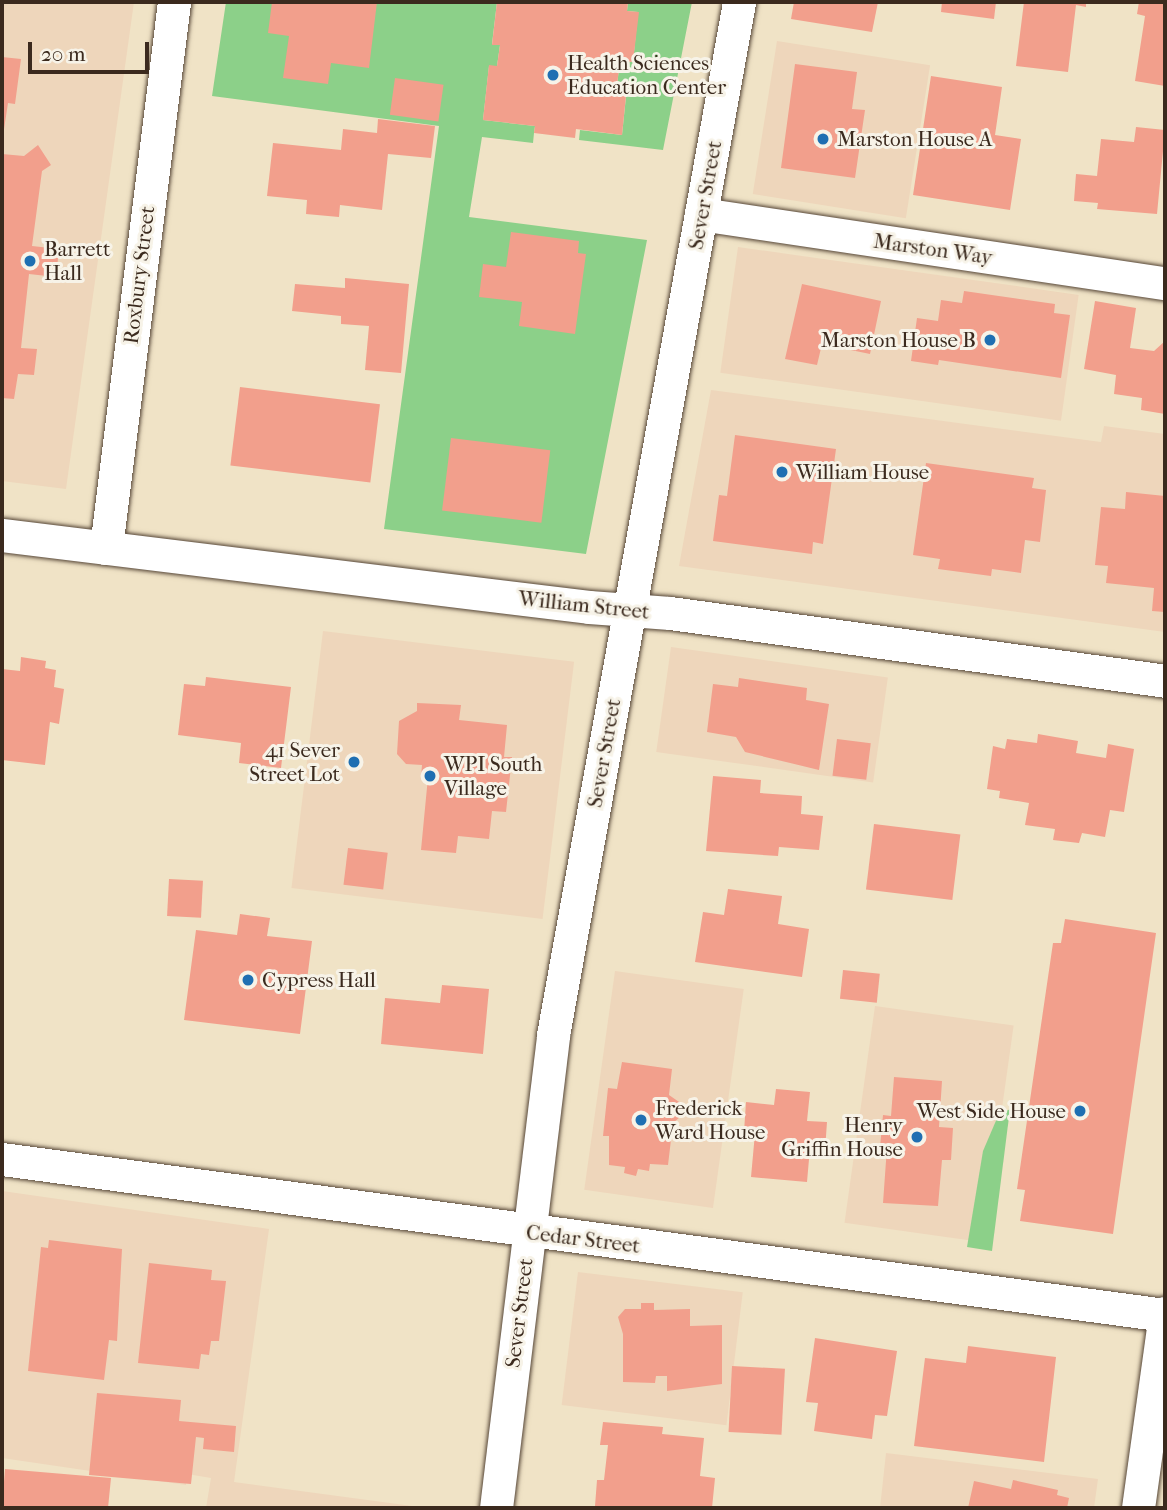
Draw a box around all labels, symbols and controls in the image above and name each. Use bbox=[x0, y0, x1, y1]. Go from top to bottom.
scale bar bbox=[32, 28, 152, 72]
text: 20 m bbox=[41, 42, 85, 66]
place label: Health Sciences Education Center bbox=[567, 50, 726, 100]
marker: Health Sciences Education Center bbox=[545, 67, 561, 83]
place label: Marston House A bbox=[837, 126, 992, 152]
marker: Marston House A bbox=[815, 131, 831, 147]
street label: Sever Street bbox=[683, 138, 727, 252]
street label: Roxbury Street bbox=[118, 205, 160, 345]
street label: Marston Way bbox=[872, 228, 994, 270]
place label: Barrett Hall bbox=[44, 236, 110, 286]
marker: Barrett Hall bbox=[22, 253, 38, 269]
place label: Marston House B bbox=[821, 327, 976, 353]
marker: Marston House B bbox=[982, 332, 998, 348]
place label: William House bbox=[796, 459, 929, 485]
marker: William House bbox=[774, 464, 790, 480]
street label: William Street bbox=[517, 586, 651, 624]
street label: Sever Street bbox=[582, 696, 626, 810]
place label: 41 Sever Street Lot bbox=[249, 737, 340, 787]
place label: WPI South Village bbox=[444, 751, 542, 801]
marker: 41 Sever Street Lot bbox=[346, 754, 362, 770]
marker: WPI South Village bbox=[422, 768, 438, 784]
place label: Cypress Hall bbox=[262, 967, 376, 993]
marker: Cypress Hall bbox=[240, 972, 256, 988]
place label: Frederick Ward House bbox=[655, 1095, 765, 1145]
place label: West Side House bbox=[917, 1098, 1066, 1124]
marker: West Side House bbox=[1072, 1103, 1088, 1119]
marker: Frederick Ward House bbox=[633, 1112, 649, 1128]
place label: Henry Griffin House bbox=[781, 1112, 903, 1162]
marker: Henry Griffin House bbox=[909, 1129, 925, 1145]
street label: Cedar Street bbox=[525, 1220, 641, 1258]
street label: Sever Street bbox=[500, 1257, 538, 1369]

